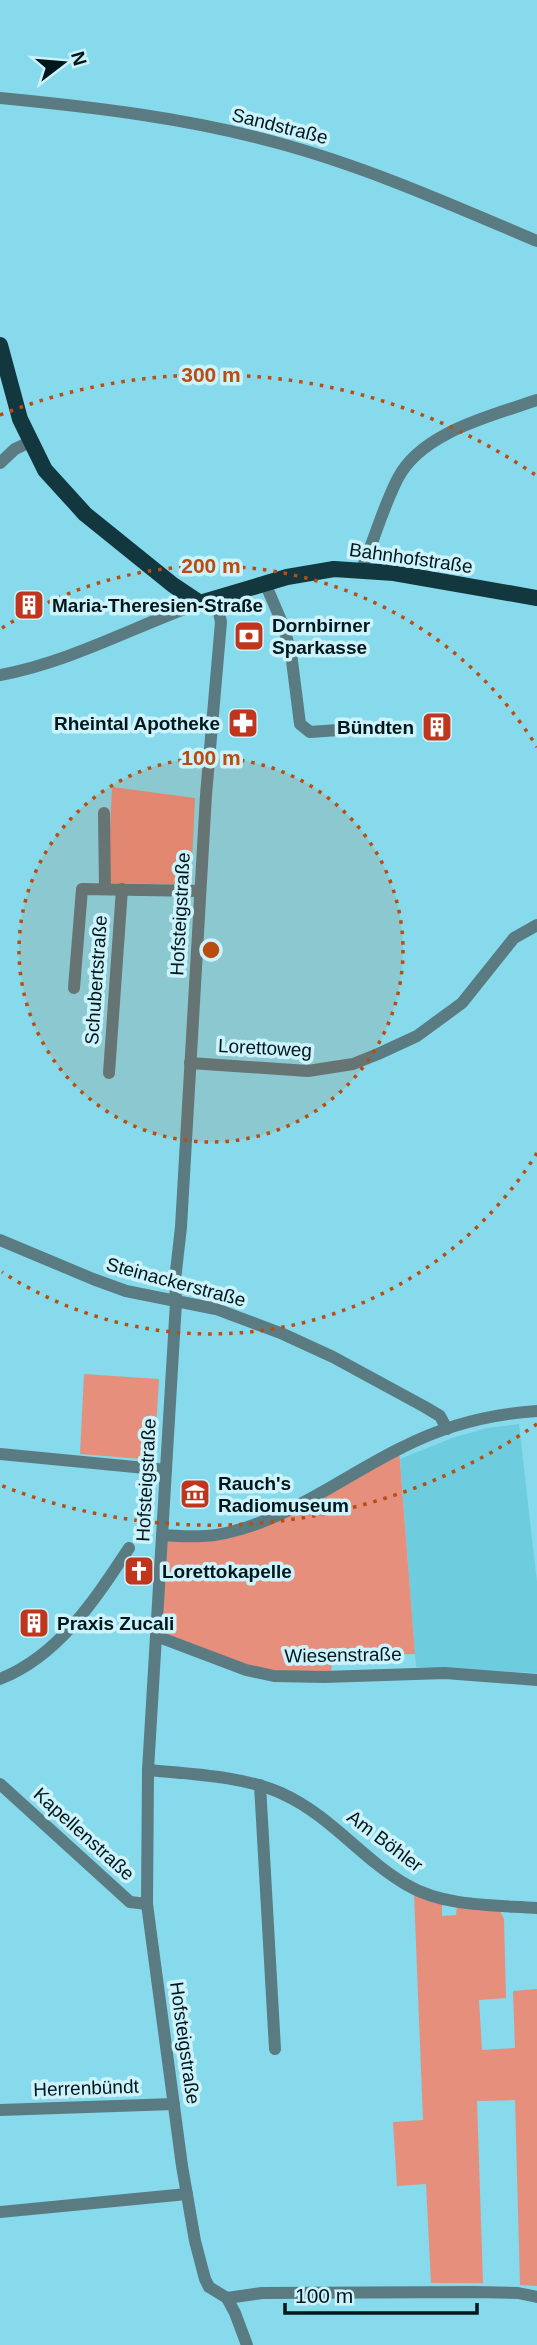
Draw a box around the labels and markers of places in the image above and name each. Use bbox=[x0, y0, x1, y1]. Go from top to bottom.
building icon: Maria-Theresien-Straße bbox=[12, 588, 46, 622]
place label: Maria-Theresien-Straße bbox=[52, 595, 263, 616]
place label: Dornbirner Sparkasse bbox=[272, 615, 371, 658]
bank icon: Dornbirner Sparkasse bbox=[232, 619, 266, 653]
pharmacy icon: Rheintal Apotheke bbox=[226, 706, 260, 740]
building icon: Bündten bbox=[420, 710, 454, 744]
place label: Rheintal Apotheke bbox=[54, 713, 220, 734]
place label: Bündten bbox=[337, 717, 414, 738]
centre of rings bbox=[199, 938, 223, 962]
place label: Rauch's Radiomuseum bbox=[218, 1473, 349, 1516]
museum icon: Rauch's Radiomuseum bbox=[178, 1477, 212, 1511]
church icon: Lorettokapelle bbox=[122, 1554, 156, 1588]
place label: Lorettokapelle bbox=[162, 1561, 292, 1582]
building icon: Praxis Zucali bbox=[17, 1606, 51, 1640]
place label: Praxis Zucali bbox=[57, 1613, 174, 1634]

